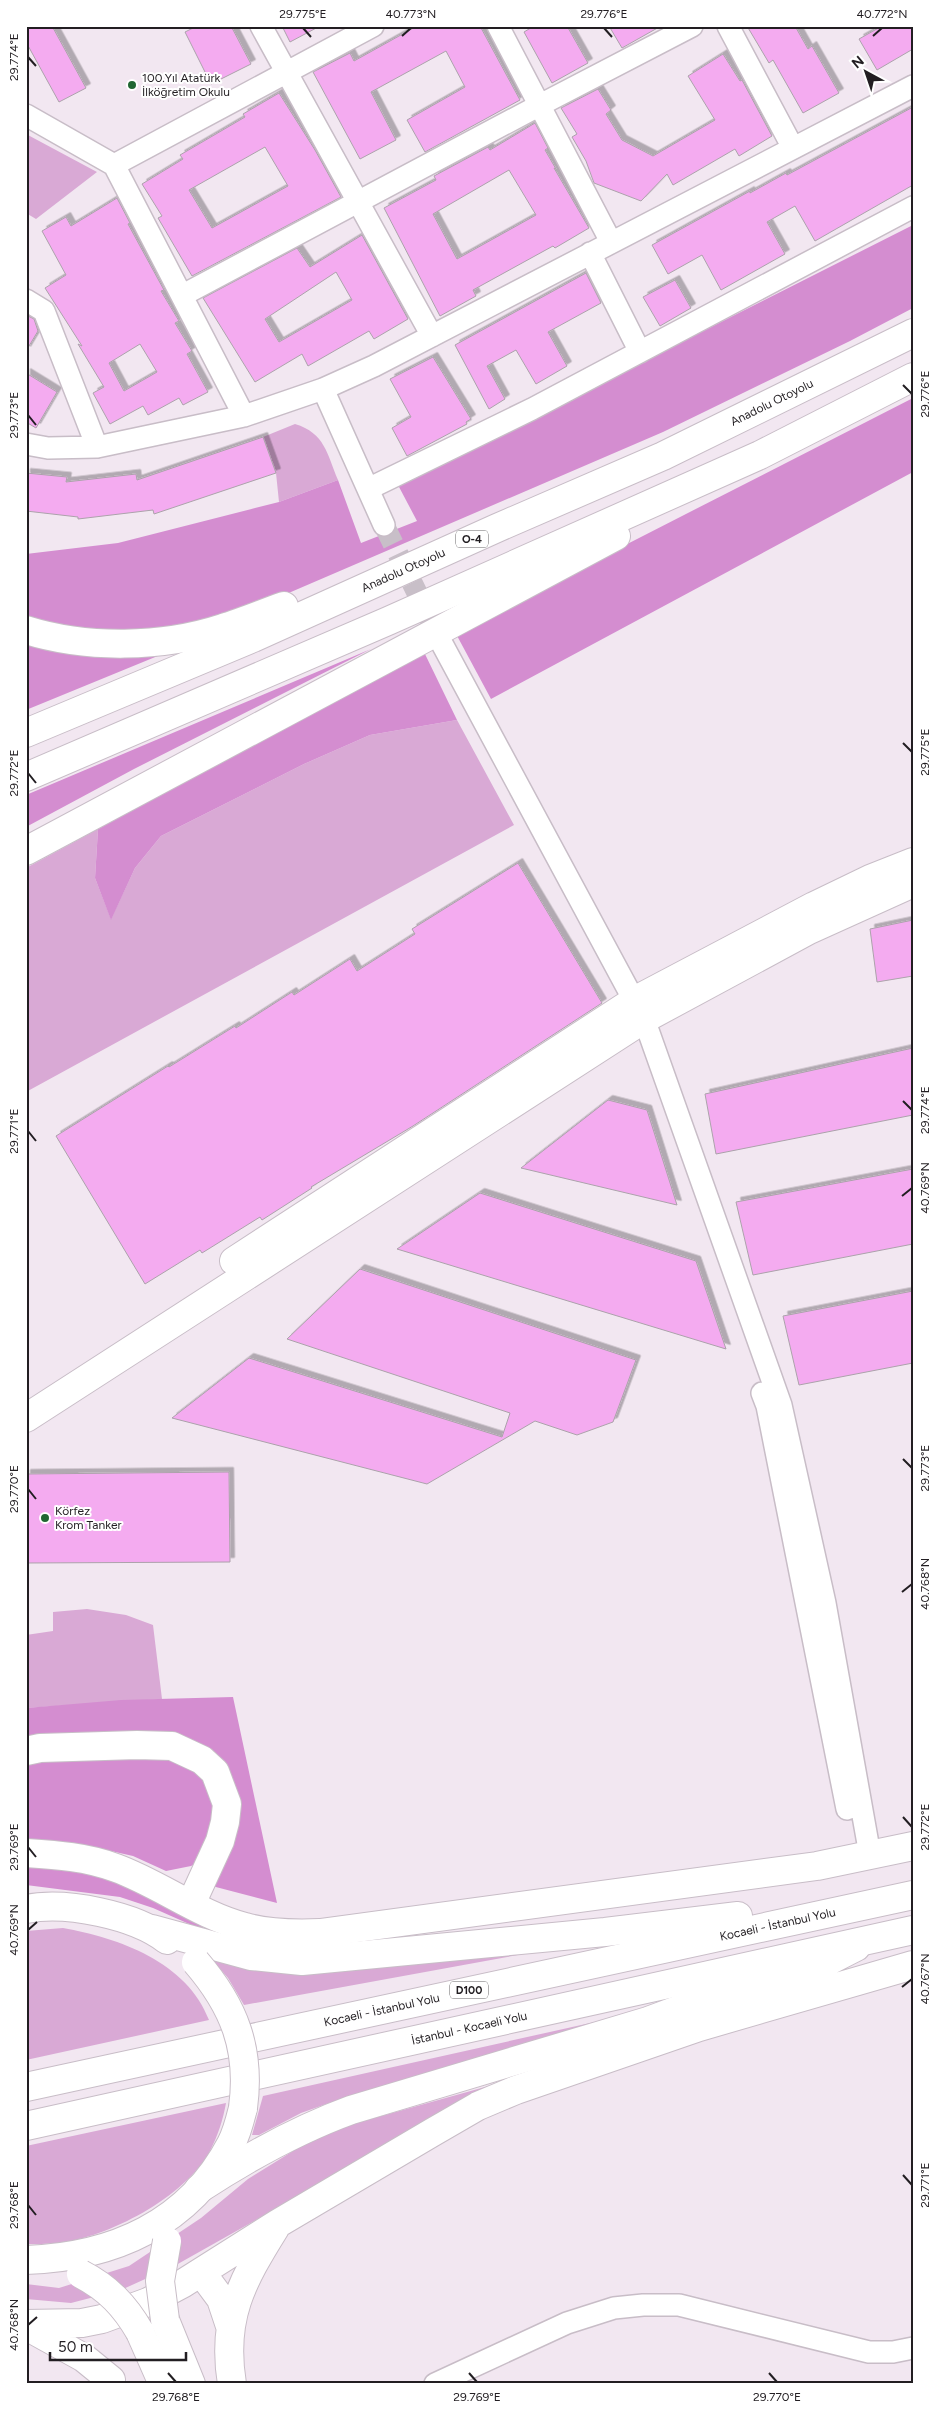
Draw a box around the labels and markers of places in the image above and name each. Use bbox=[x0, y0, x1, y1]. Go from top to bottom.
place label: 100.Yıl Atatürk İlköğretim Okulu bbox=[142, 71, 230, 99]
marker: 100.Yıl Atatürk İlköğretim Okulu bbox=[126, 79, 138, 91]
place label: Körfez Krom Tanker bbox=[55, 1504, 122, 1532]
marker: Körfez Krom Tanker bbox=[39, 1512, 51, 1524]

